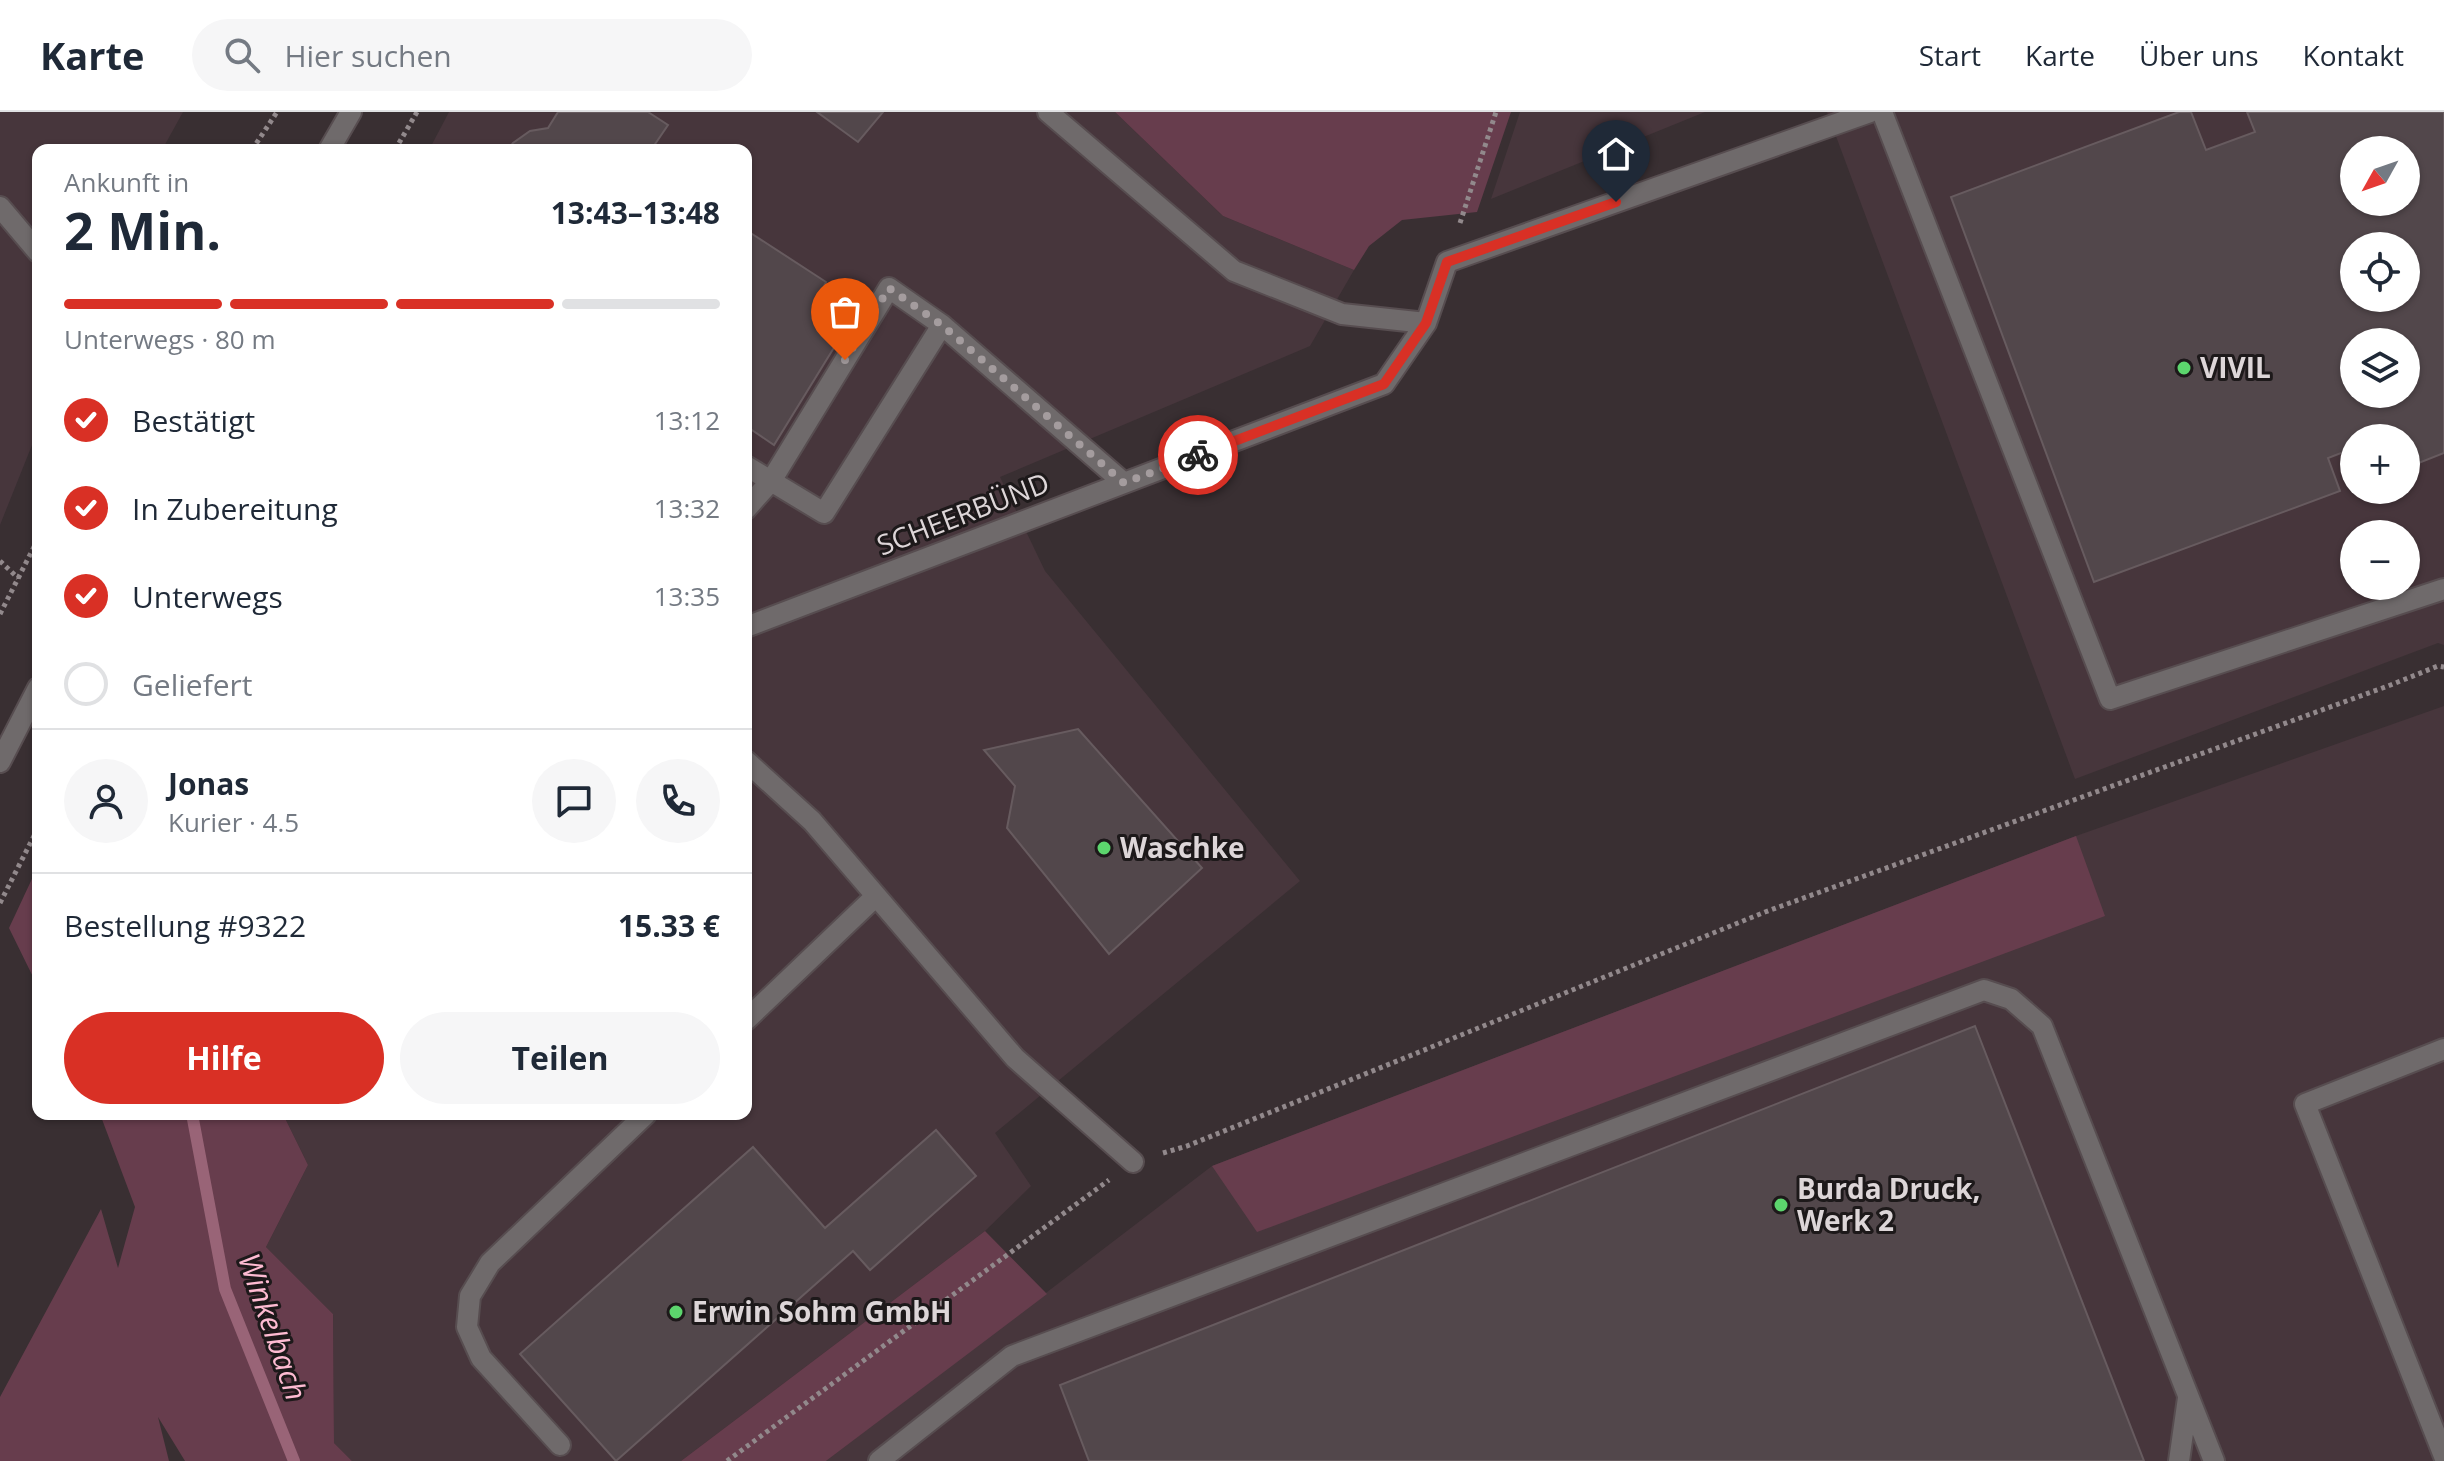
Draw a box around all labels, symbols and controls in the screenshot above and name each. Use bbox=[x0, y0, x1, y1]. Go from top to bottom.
search box bbox=[192, 19, 752, 91]
text: Karte bbox=[40, 29, 144, 81]
icon: search bbox=[220, 33, 264, 77]
text: Hier suchen bbox=[284, 35, 452, 76]
text: Start bbox=[1919, 36, 1981, 74]
text: Karte bbox=[2025, 36, 2095, 74]
text: Über uns bbox=[2139, 36, 2259, 74]
text: Kontakt bbox=[2303, 36, 2404, 74]
pin bbox=[1582, 120, 1650, 202]
icon: home bbox=[1594, 132, 1638, 176]
north arrow bbox=[2340, 136, 2420, 216]
map controls bbox=[2340, 136, 2420, 600]
text: Ankunft in bbox=[64, 164, 189, 200]
text: 13:43–13:48 bbox=[551, 192, 720, 233]
text: 2 Min. bbox=[64, 194, 221, 265]
button: locate bbox=[2340, 232, 2420, 312]
pin bbox=[811, 278, 879, 360]
icon: bag bbox=[823, 290, 867, 334]
text: Unterwegs · 80 m bbox=[64, 321, 276, 357]
button: layers bbox=[2340, 328, 2420, 408]
place label: VIVIL bbox=[2200, 348, 2271, 386]
marker: VIVIL bbox=[2175, 359, 2193, 377]
icon: check bbox=[64, 398, 108, 442]
text: Bestätigt bbox=[132, 400, 255, 441]
text: 13:12 bbox=[654, 402, 720, 438]
courier bbox=[1158, 415, 1238, 495]
button: + bbox=[2340, 424, 2420, 504]
icon: bike bbox=[1176, 433, 1220, 477]
street label: SCHEERBÜND bbox=[871, 463, 1054, 563]
icon: check bbox=[64, 486, 108, 530]
text: In Zubereitung bbox=[132, 488, 338, 529]
text: 13:32 bbox=[654, 490, 720, 526]
button: − bbox=[2340, 520, 2420, 600]
icon: check bbox=[64, 574, 108, 618]
text: Unterwegs bbox=[132, 576, 283, 617]
text: 13:35 bbox=[654, 578, 720, 614]
text: Geliefert bbox=[132, 664, 253, 705]
button: person bbox=[64, 759, 148, 843]
button: chat bbox=[532, 759, 616, 843]
button: phone bbox=[636, 759, 720, 843]
text: Jonas bbox=[168, 763, 249, 804]
text: Kurier · 4.5 bbox=[168, 804, 299, 840]
place label: Waschke bbox=[1120, 828, 1245, 866]
marker: Waschke bbox=[1095, 839, 1113, 857]
text: Bestellung #9322 bbox=[64, 905, 306, 946]
text: 15.33 € bbox=[618, 905, 720, 946]
button: Hilfe bbox=[64, 1012, 384, 1104]
button: Teilen bbox=[400, 1012, 720, 1104]
place label: Burda Druck, Werk 2 bbox=[1797, 1169, 1980, 1239]
marker: Burda Druck, Werk 2 bbox=[1772, 1196, 1790, 1214]
water label: Winkelbach bbox=[229, 1248, 318, 1405]
place label: Erwin Sohm GmbH bbox=[692, 1292, 951, 1330]
marker: Erwin Sohm GmbH bbox=[667, 1303, 685, 1321]

